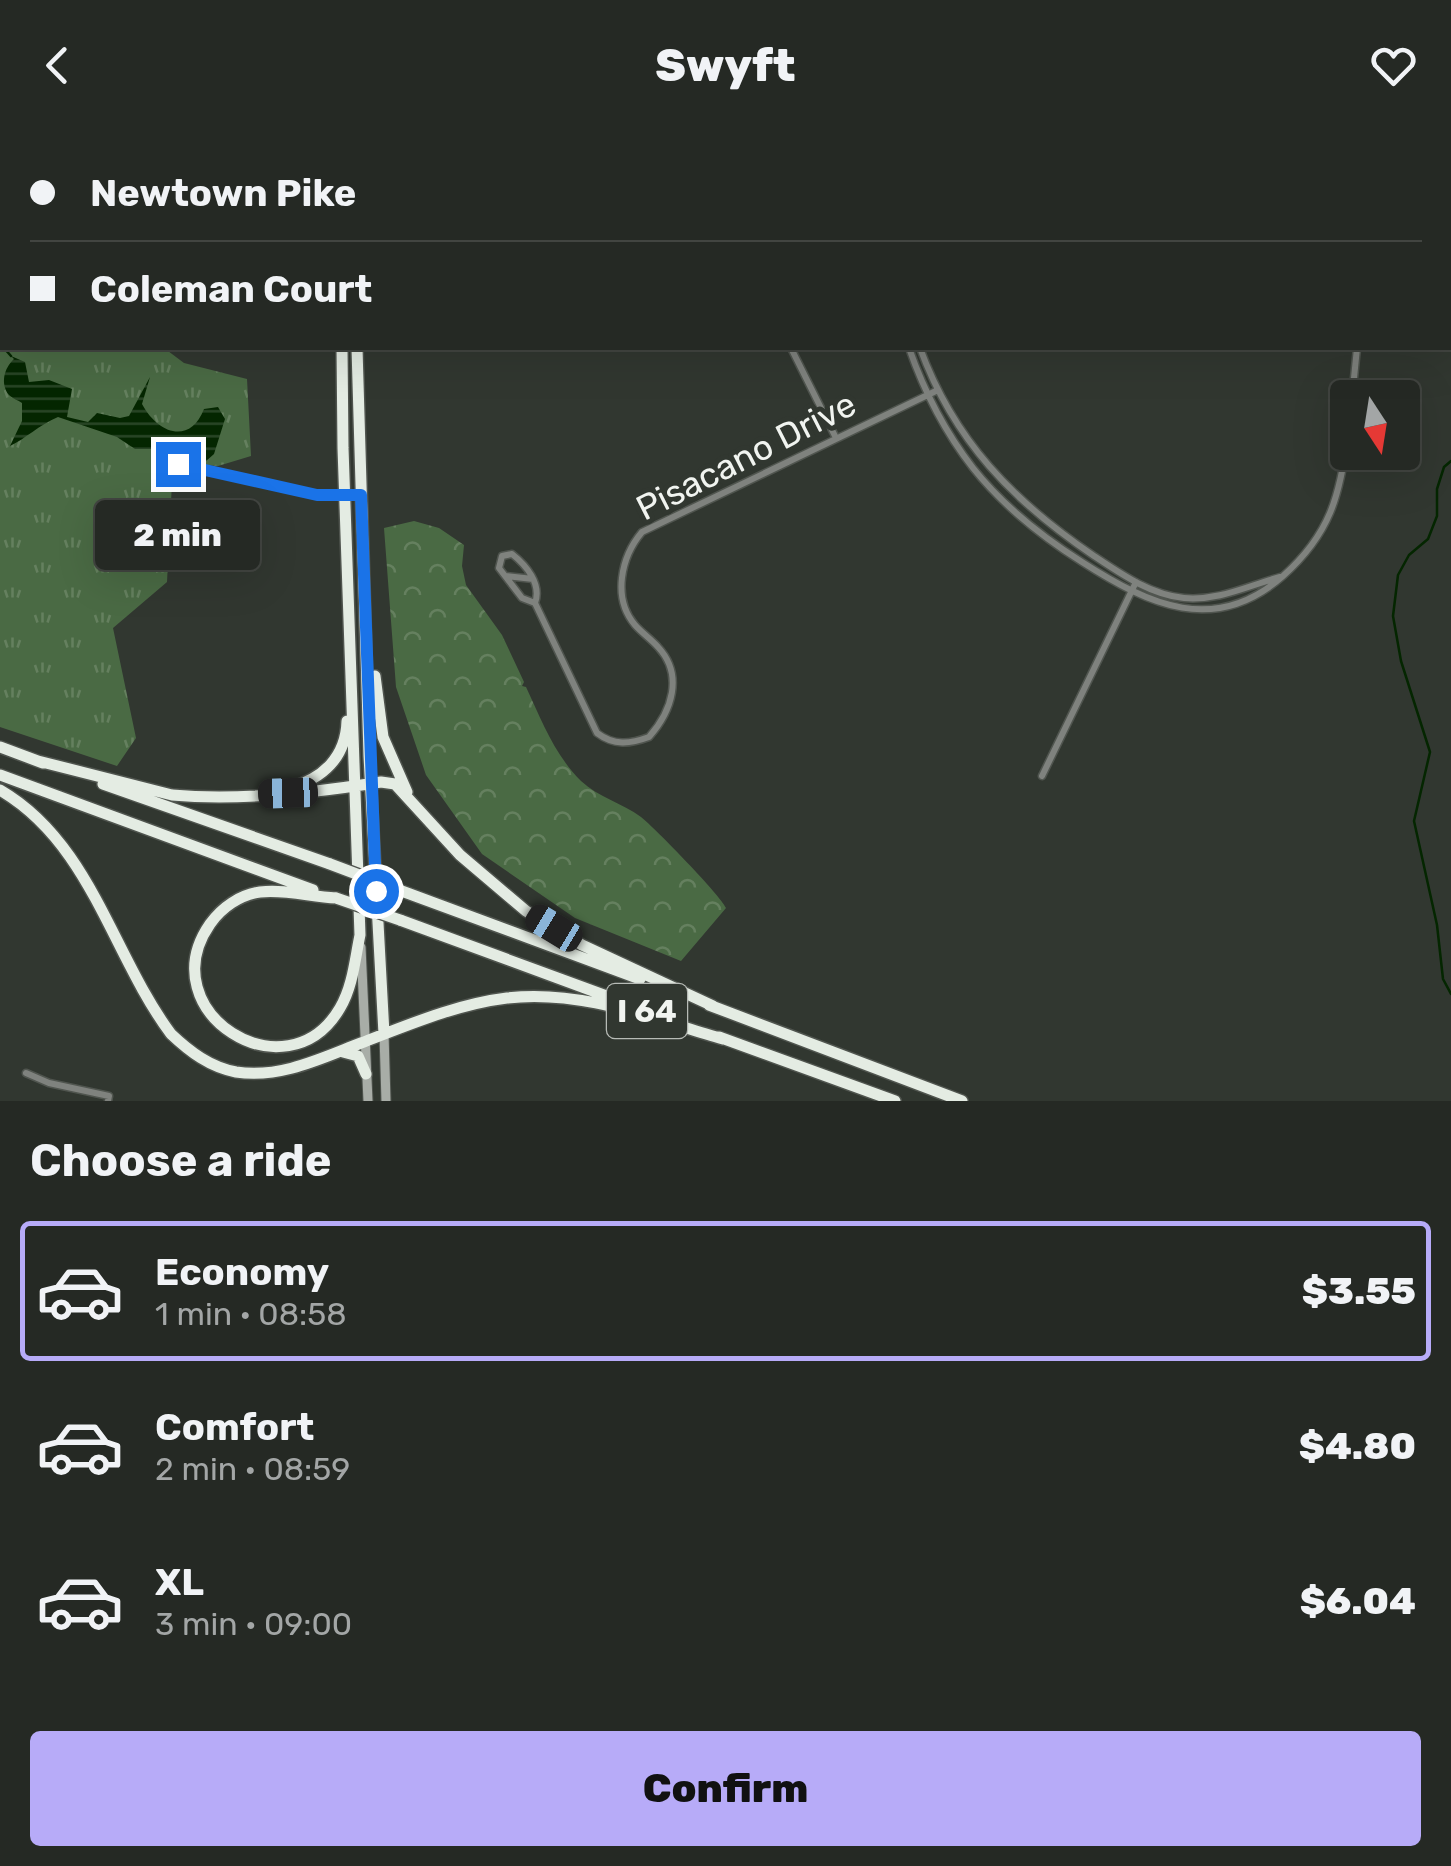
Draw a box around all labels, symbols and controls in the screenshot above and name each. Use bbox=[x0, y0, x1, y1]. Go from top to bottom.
icon: back bbox=[30, 38, 85, 93]
icon: heart bbox=[1366, 38, 1421, 93]
text: Swyft bbox=[655, 39, 796, 92]
text: Newtown Pike bbox=[90, 170, 356, 216]
text: Coleman Court bbox=[90, 266, 372, 312]
north arrow bbox=[1330, 380, 1420, 470]
map controls bbox=[1330, 380, 1420, 470]
street label: Pisacano Drive bbox=[629, 383, 863, 529]
route end bbox=[156, 442, 201, 487]
callout: 2 min bbox=[96, 499, 260, 569]
text: 2 min bbox=[133, 516, 222, 554]
car bbox=[257, 777, 319, 809]
route start bbox=[354, 869, 399, 914]
car bbox=[521, 900, 587, 956]
road number: I 64 bbox=[607, 984, 687, 1038]
text: Choose a ride bbox=[30, 1134, 332, 1187]
icon: car bbox=[35, 1246, 125, 1336]
text: Economy bbox=[155, 1249, 329, 1295]
text: $3.55 bbox=[1302, 1268, 1416, 1314]
text: 1 min · 08:58 bbox=[155, 1295, 347, 1333]
icon: car bbox=[35, 1401, 125, 1491]
text: Comfort bbox=[155, 1404, 314, 1450]
text: $4.80 bbox=[1299, 1423, 1416, 1469]
text: 2 min · 08:59 bbox=[155, 1450, 350, 1488]
icon: car bbox=[35, 1556, 125, 1646]
text: XL bbox=[155, 1559, 204, 1605]
text: $6.04 bbox=[1300, 1578, 1416, 1624]
text: 3 min · 09:00 bbox=[155, 1605, 352, 1643]
button: Confirm bbox=[30, 1731, 1421, 1846]

